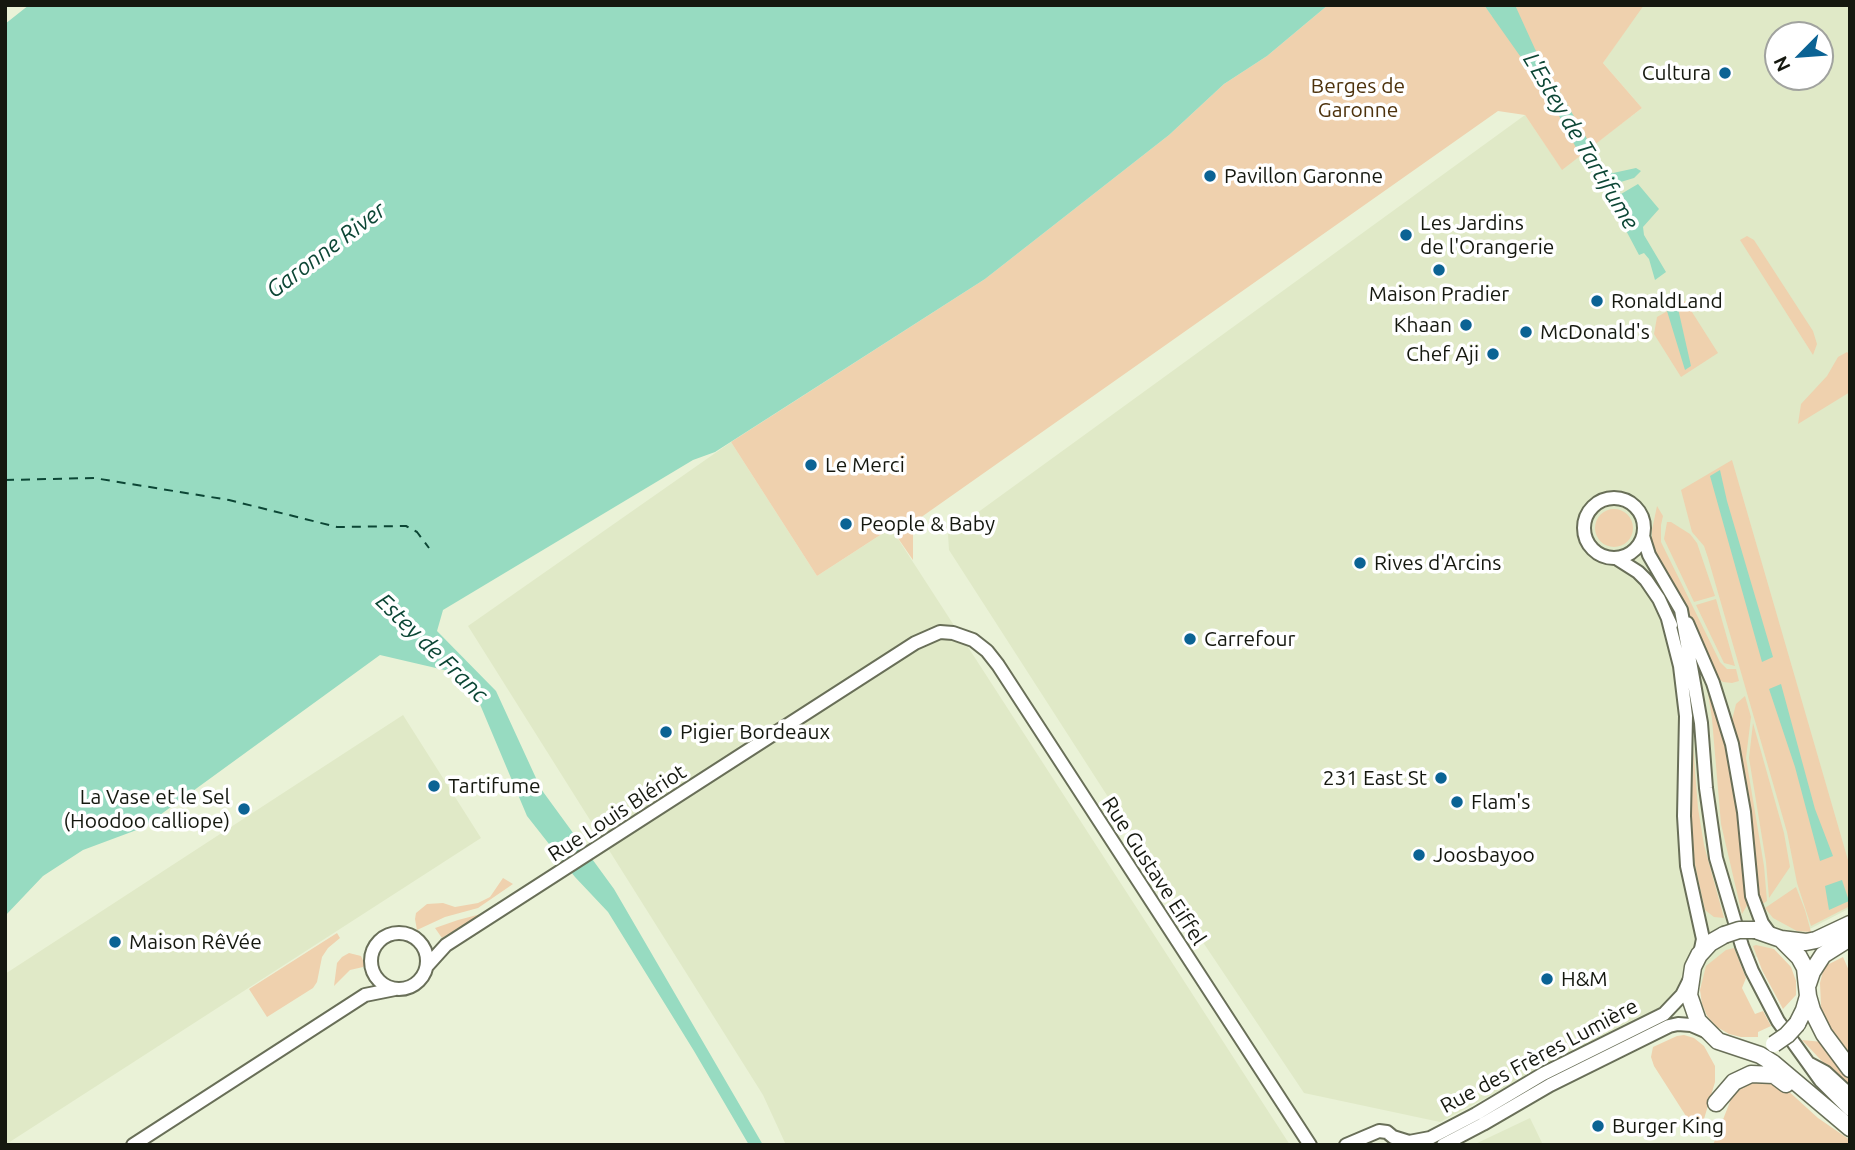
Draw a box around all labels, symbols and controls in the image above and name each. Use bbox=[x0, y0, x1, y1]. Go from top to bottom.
north arrow bbox=[1764, 21, 1834, 91]
water label: L'Estey de Tartifume bbox=[1517, 48, 1645, 234]
text: N bbox=[1769, 53, 1795, 75]
place label: Cultura bbox=[1642, 60, 1711, 86]
marker: Cultura bbox=[1717, 65, 1733, 81]
park label: Berges de Garonne bbox=[1311, 73, 1405, 123]
place label: Pavillon Garonne bbox=[1224, 163, 1383, 189]
marker: Pavillon Garonne bbox=[1202, 168, 1218, 184]
water label: Garonne River bbox=[261, 196, 391, 304]
place label: Les Jardins de l'Orangerie bbox=[1420, 210, 1554, 260]
marker: Les Jardins de l'Orangerie bbox=[1398, 227, 1414, 243]
marker: Maison Pradier bbox=[1431, 262, 1447, 278]
place label: Maison Pradier bbox=[1369, 281, 1509, 307]
place label: RonaldLand bbox=[1611, 288, 1723, 314]
marker: RonaldLand bbox=[1589, 293, 1605, 309]
place label: Khaan bbox=[1394, 312, 1452, 338]
marker: Khaan bbox=[1458, 317, 1474, 333]
place label: McDonald's bbox=[1540, 319, 1650, 345]
marker: McDonald's bbox=[1518, 324, 1534, 340]
place label: Chef Aji bbox=[1406, 341, 1479, 367]
marker: Chef Aji bbox=[1485, 346, 1501, 362]
place label: Le Merci bbox=[825, 452, 905, 478]
marker: Le Merci bbox=[803, 457, 819, 473]
place label: People & Baby bbox=[860, 511, 995, 537]
marker: People & Baby bbox=[838, 516, 854, 532]
place label: Rives d'Arcins bbox=[1374, 550, 1501, 576]
marker: Rives d'Arcins bbox=[1352, 555, 1368, 571]
water label: Estey de Franc bbox=[370, 588, 494, 708]
place label: Carrefour bbox=[1204, 626, 1295, 652]
marker: Carrefour bbox=[1182, 631, 1198, 647]
place label: Pigier Bordeaux bbox=[680, 719, 830, 745]
marker: Pigier Bordeaux bbox=[658, 724, 674, 740]
street label: Rue Louis Blériot bbox=[543, 759, 691, 867]
place label: 231 East St bbox=[1323, 765, 1427, 791]
marker: 231 East St bbox=[1433, 770, 1449, 786]
place label: Tartifume bbox=[448, 773, 541, 799]
marker: Tartifume bbox=[426, 778, 442, 794]
place label: La Vase et le Sel (Hoodoo calliope) bbox=[63, 784, 230, 834]
place label: Flam's bbox=[1471, 789, 1530, 815]
street label: Rue Gustave Eiffel bbox=[1097, 792, 1211, 950]
marker: Flam's bbox=[1449, 794, 1465, 810]
marker: La Vase et le Sel (Hoodoo calliope) bbox=[236, 801, 252, 817]
place label: Joosbayoo bbox=[1433, 842, 1535, 868]
marker: Joosbayoo bbox=[1411, 847, 1427, 863]
place label: Maison RêVée bbox=[129, 929, 262, 955]
marker: Maison RêVée bbox=[107, 934, 123, 950]
place label: H&M bbox=[1561, 966, 1608, 992]
marker: H&M bbox=[1539, 971, 1555, 987]
street label: Rue des Frères Lumière bbox=[1436, 993, 1642, 1119]
place label: Burger King bbox=[1612, 1113, 1724, 1139]
marker: Burger King bbox=[1590, 1118, 1606, 1134]

